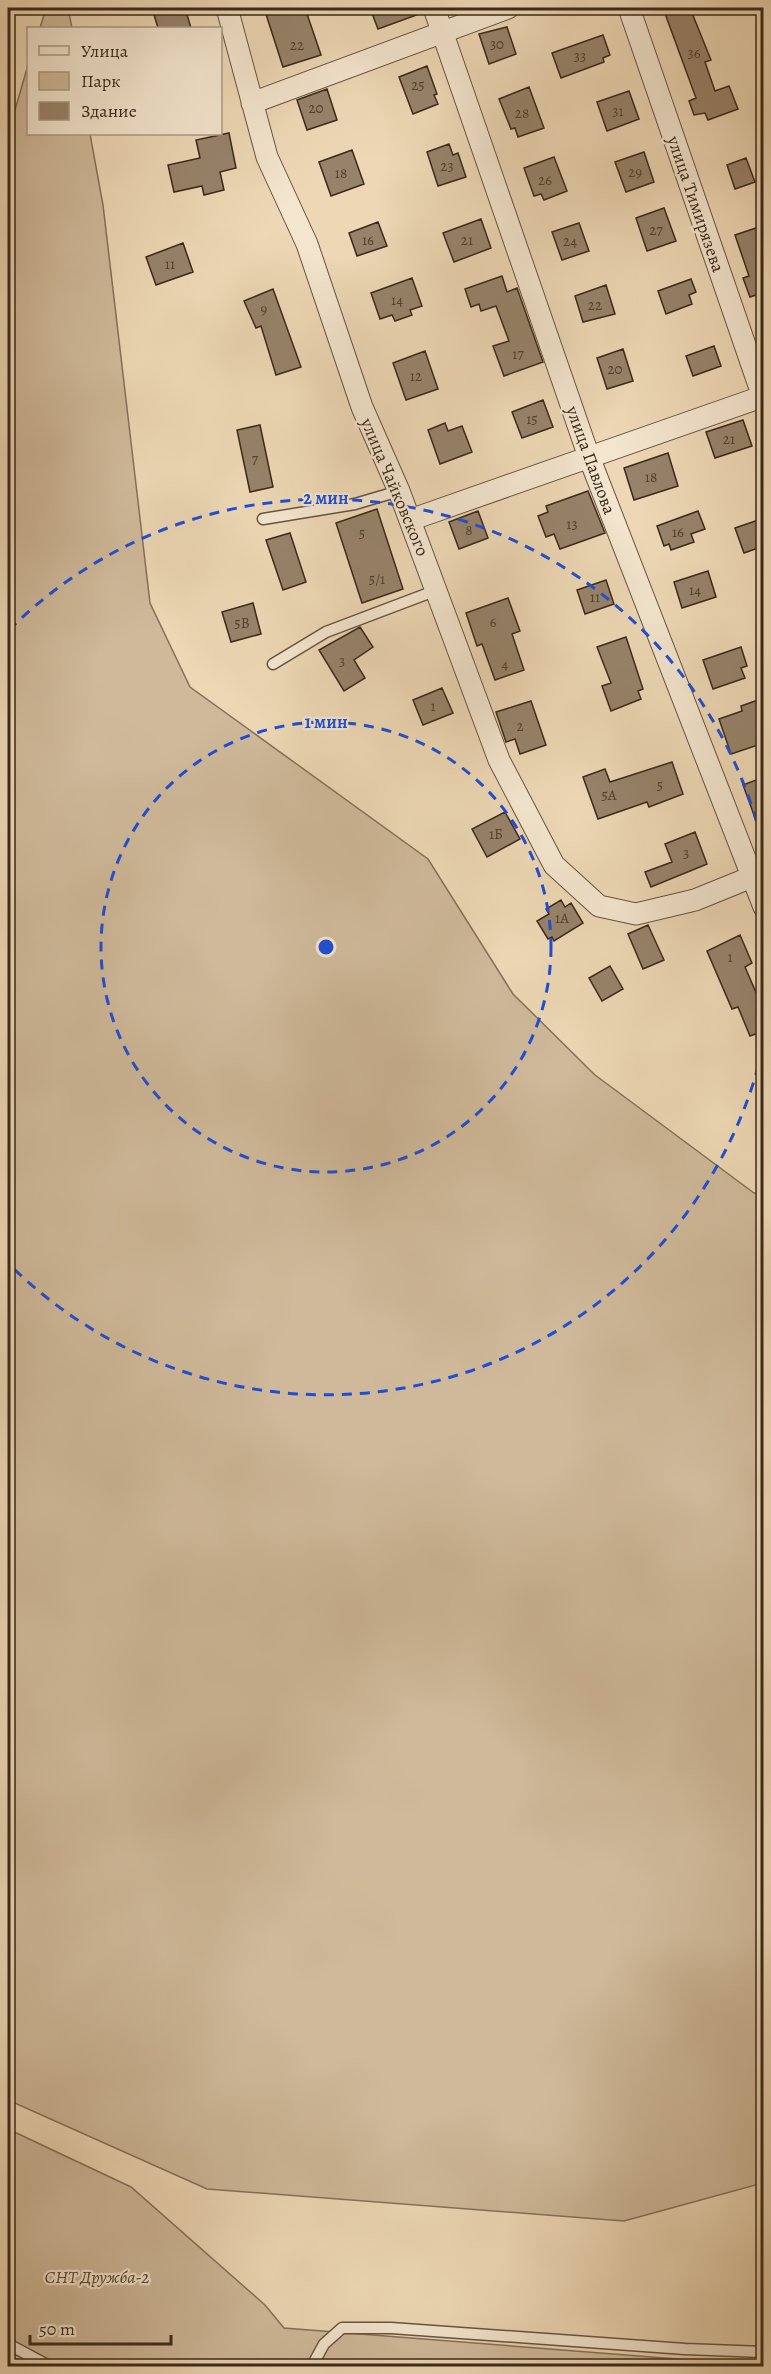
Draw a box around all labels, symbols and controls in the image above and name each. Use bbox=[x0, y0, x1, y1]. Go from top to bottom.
legend bbox=[27, 27, 222, 135]
house number: 30 bbox=[490, 34, 504, 54]
house number: 22 bbox=[290, 35, 304, 55]
text: Улица bbox=[81, 39, 129, 63]
house number: 36 bbox=[687, 43, 701, 63]
house number: 33 bbox=[574, 46, 586, 66]
text: Парк bbox=[81, 69, 121, 93]
house number: 25 bbox=[411, 75, 425, 95]
house number: 20 bbox=[308, 98, 324, 118]
text: Здание bbox=[81, 99, 137, 123]
house number: 31 bbox=[612, 101, 624, 121]
house number: 28 bbox=[515, 103, 529, 123]
street label: улица Тимирязева bbox=[661, 132, 731, 276]
house number: 23 bbox=[440, 156, 454, 176]
house number: 29 bbox=[628, 162, 642, 182]
house number: 18 bbox=[335, 163, 347, 183]
house number: 26 bbox=[538, 170, 552, 190]
house number: 27 bbox=[649, 220, 663, 240]
house number: 16 bbox=[362, 230, 374, 250]
house number: 21 bbox=[461, 230, 473, 250]
house number: 24 bbox=[563, 231, 577, 251]
house number: 11 bbox=[165, 254, 175, 274]
house number: 14 bbox=[391, 290, 403, 310]
house number: 22 bbox=[588, 295, 602, 315]
house number: 9 bbox=[261, 299, 268, 319]
house number: 17 bbox=[512, 344, 524, 364]
house number: 20 bbox=[607, 359, 623, 379]
house number: 12 bbox=[410, 366, 422, 386]
street label: улица Павлова bbox=[560, 402, 622, 518]
house number: 15 bbox=[526, 409, 538, 429]
street label: улица Чайковского bbox=[355, 413, 435, 560]
house number: 21 bbox=[723, 429, 735, 449]
house number: 7 bbox=[252, 449, 259, 469]
house number: 18 bbox=[645, 467, 657, 487]
text: 2 мин bbox=[303, 486, 349, 510]
house number: 13 bbox=[566, 514, 578, 534]
house number: 8 bbox=[465, 520, 473, 540]
house number: 16 bbox=[672, 522, 684, 542]
house number: 5 bbox=[359, 523, 365, 543]
house number: 5/1 bbox=[369, 569, 385, 589]
house number: 14 bbox=[689, 580, 701, 600]
house number: 11 bbox=[590, 587, 600, 607]
house number: 6 bbox=[490, 612, 497, 632]
house number: 5В bbox=[234, 613, 250, 633]
house number: 3 bbox=[339, 651, 345, 671]
house number: 4 bbox=[502, 654, 509, 674]
house number: 1 bbox=[430, 696, 436, 716]
text: 1 мин bbox=[304, 710, 348, 734]
house number: 2 bbox=[516, 716, 524, 736]
house number: 5 bbox=[657, 775, 663, 795]
house number: 5А bbox=[601, 785, 617, 805]
house number: 1Б bbox=[489, 824, 503, 844]
house number: 3 bbox=[683, 843, 689, 863]
house number: 1А bbox=[555, 908, 569, 928]
centre of rings bbox=[316, 937, 336, 957]
house number: 1 bbox=[727, 947, 733, 967]
park label: СНТ Дружба-2 bbox=[44, 2265, 150, 2289]
scale bar bbox=[30, 2308, 171, 2346]
text: 50 m bbox=[39, 2317, 75, 2341]

